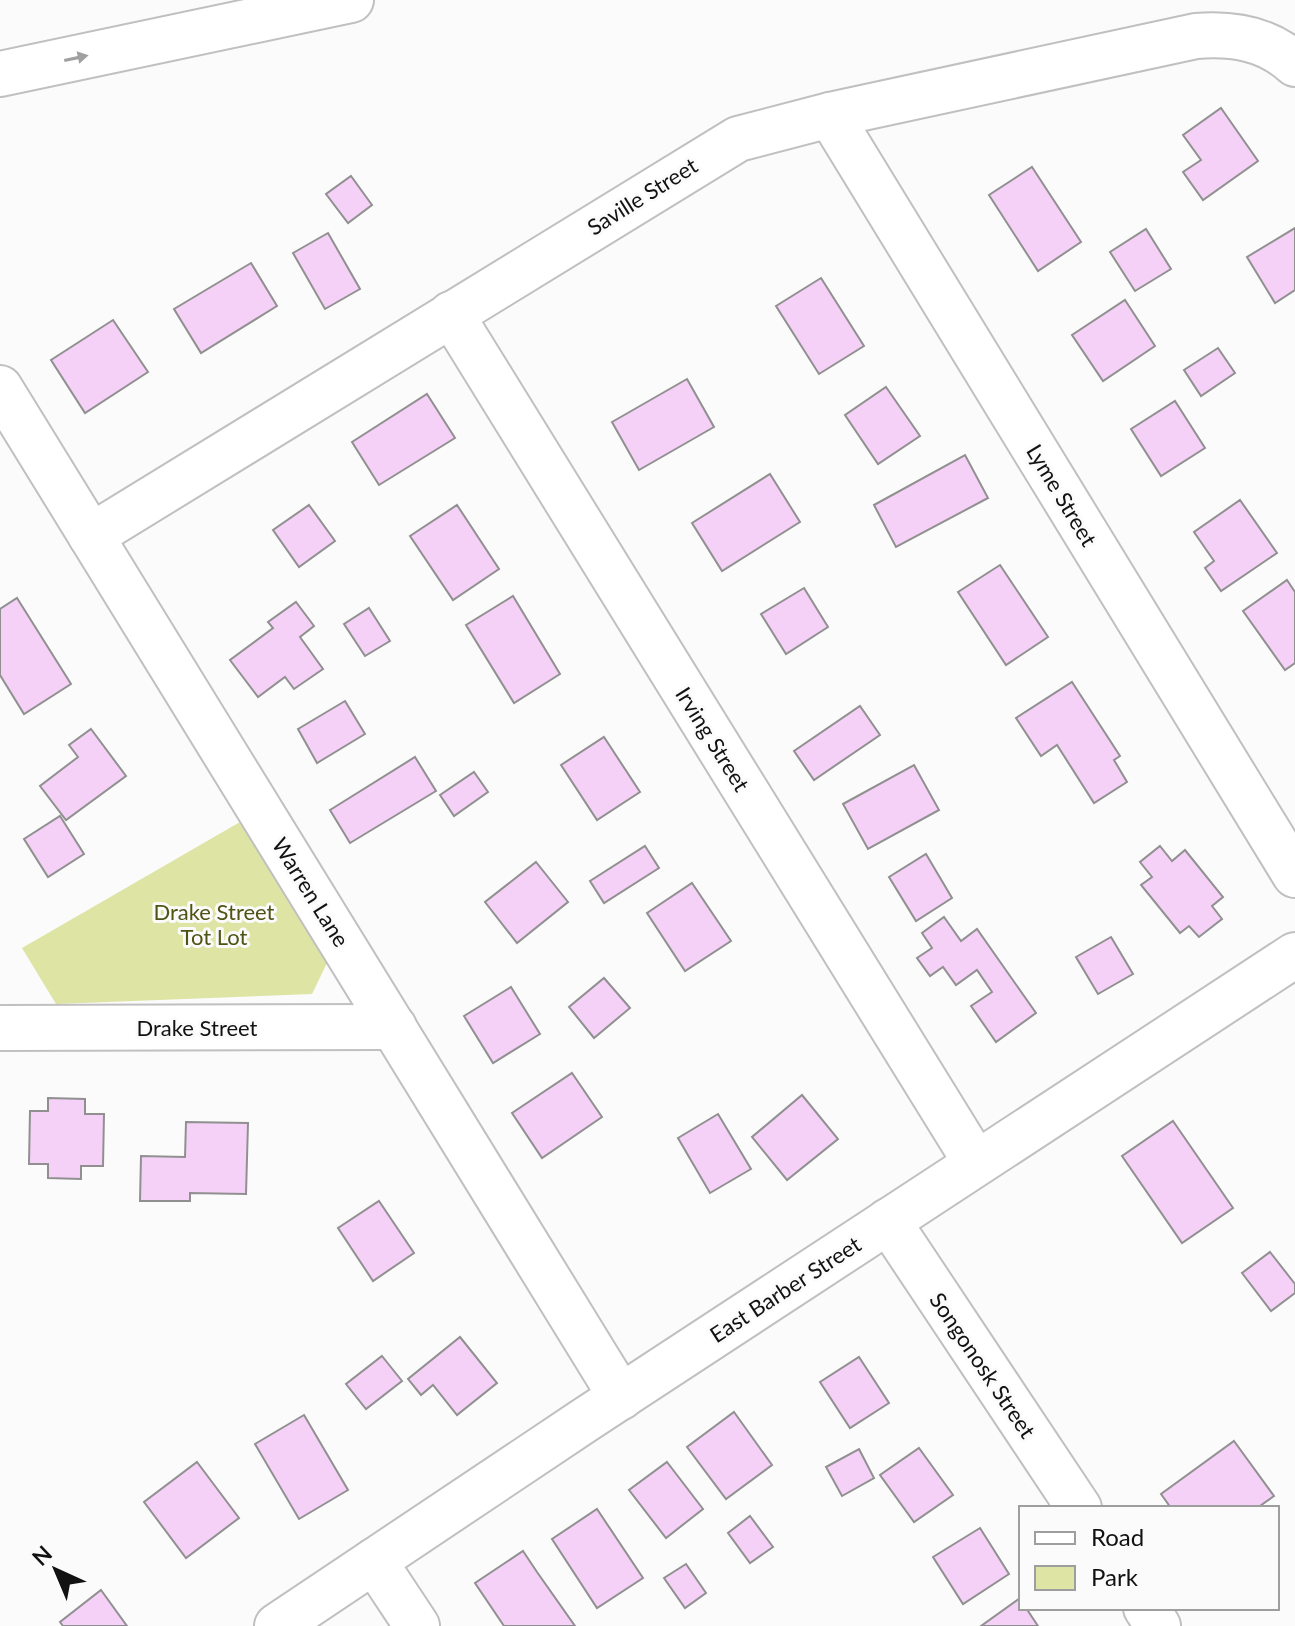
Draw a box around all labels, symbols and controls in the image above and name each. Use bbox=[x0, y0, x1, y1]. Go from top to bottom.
one-way arrow bbox=[64, 51, 89, 64]
street label: Saville Street bbox=[582, 151, 702, 240]
street label: Lyme Street bbox=[1021, 439, 1103, 551]
street label: Irving Street bbox=[670, 682, 756, 796]
street label: Warren Lane bbox=[267, 832, 355, 952]
park label: Drake Street Tot Lot bbox=[154, 898, 275, 950]
street label: Drake Street bbox=[137, 1014, 258, 1041]
street label: East Barber Street bbox=[704, 1230, 866, 1348]
street label: Songonosk Street bbox=[924, 1287, 1042, 1443]
legend bbox=[1019, 1506, 1279, 1610]
text: Road bbox=[1091, 1522, 1144, 1551]
north arrow bbox=[16, 1530, 96, 1610]
text: N bbox=[26, 1540, 57, 1571]
text: Park bbox=[1091, 1562, 1139, 1591]

